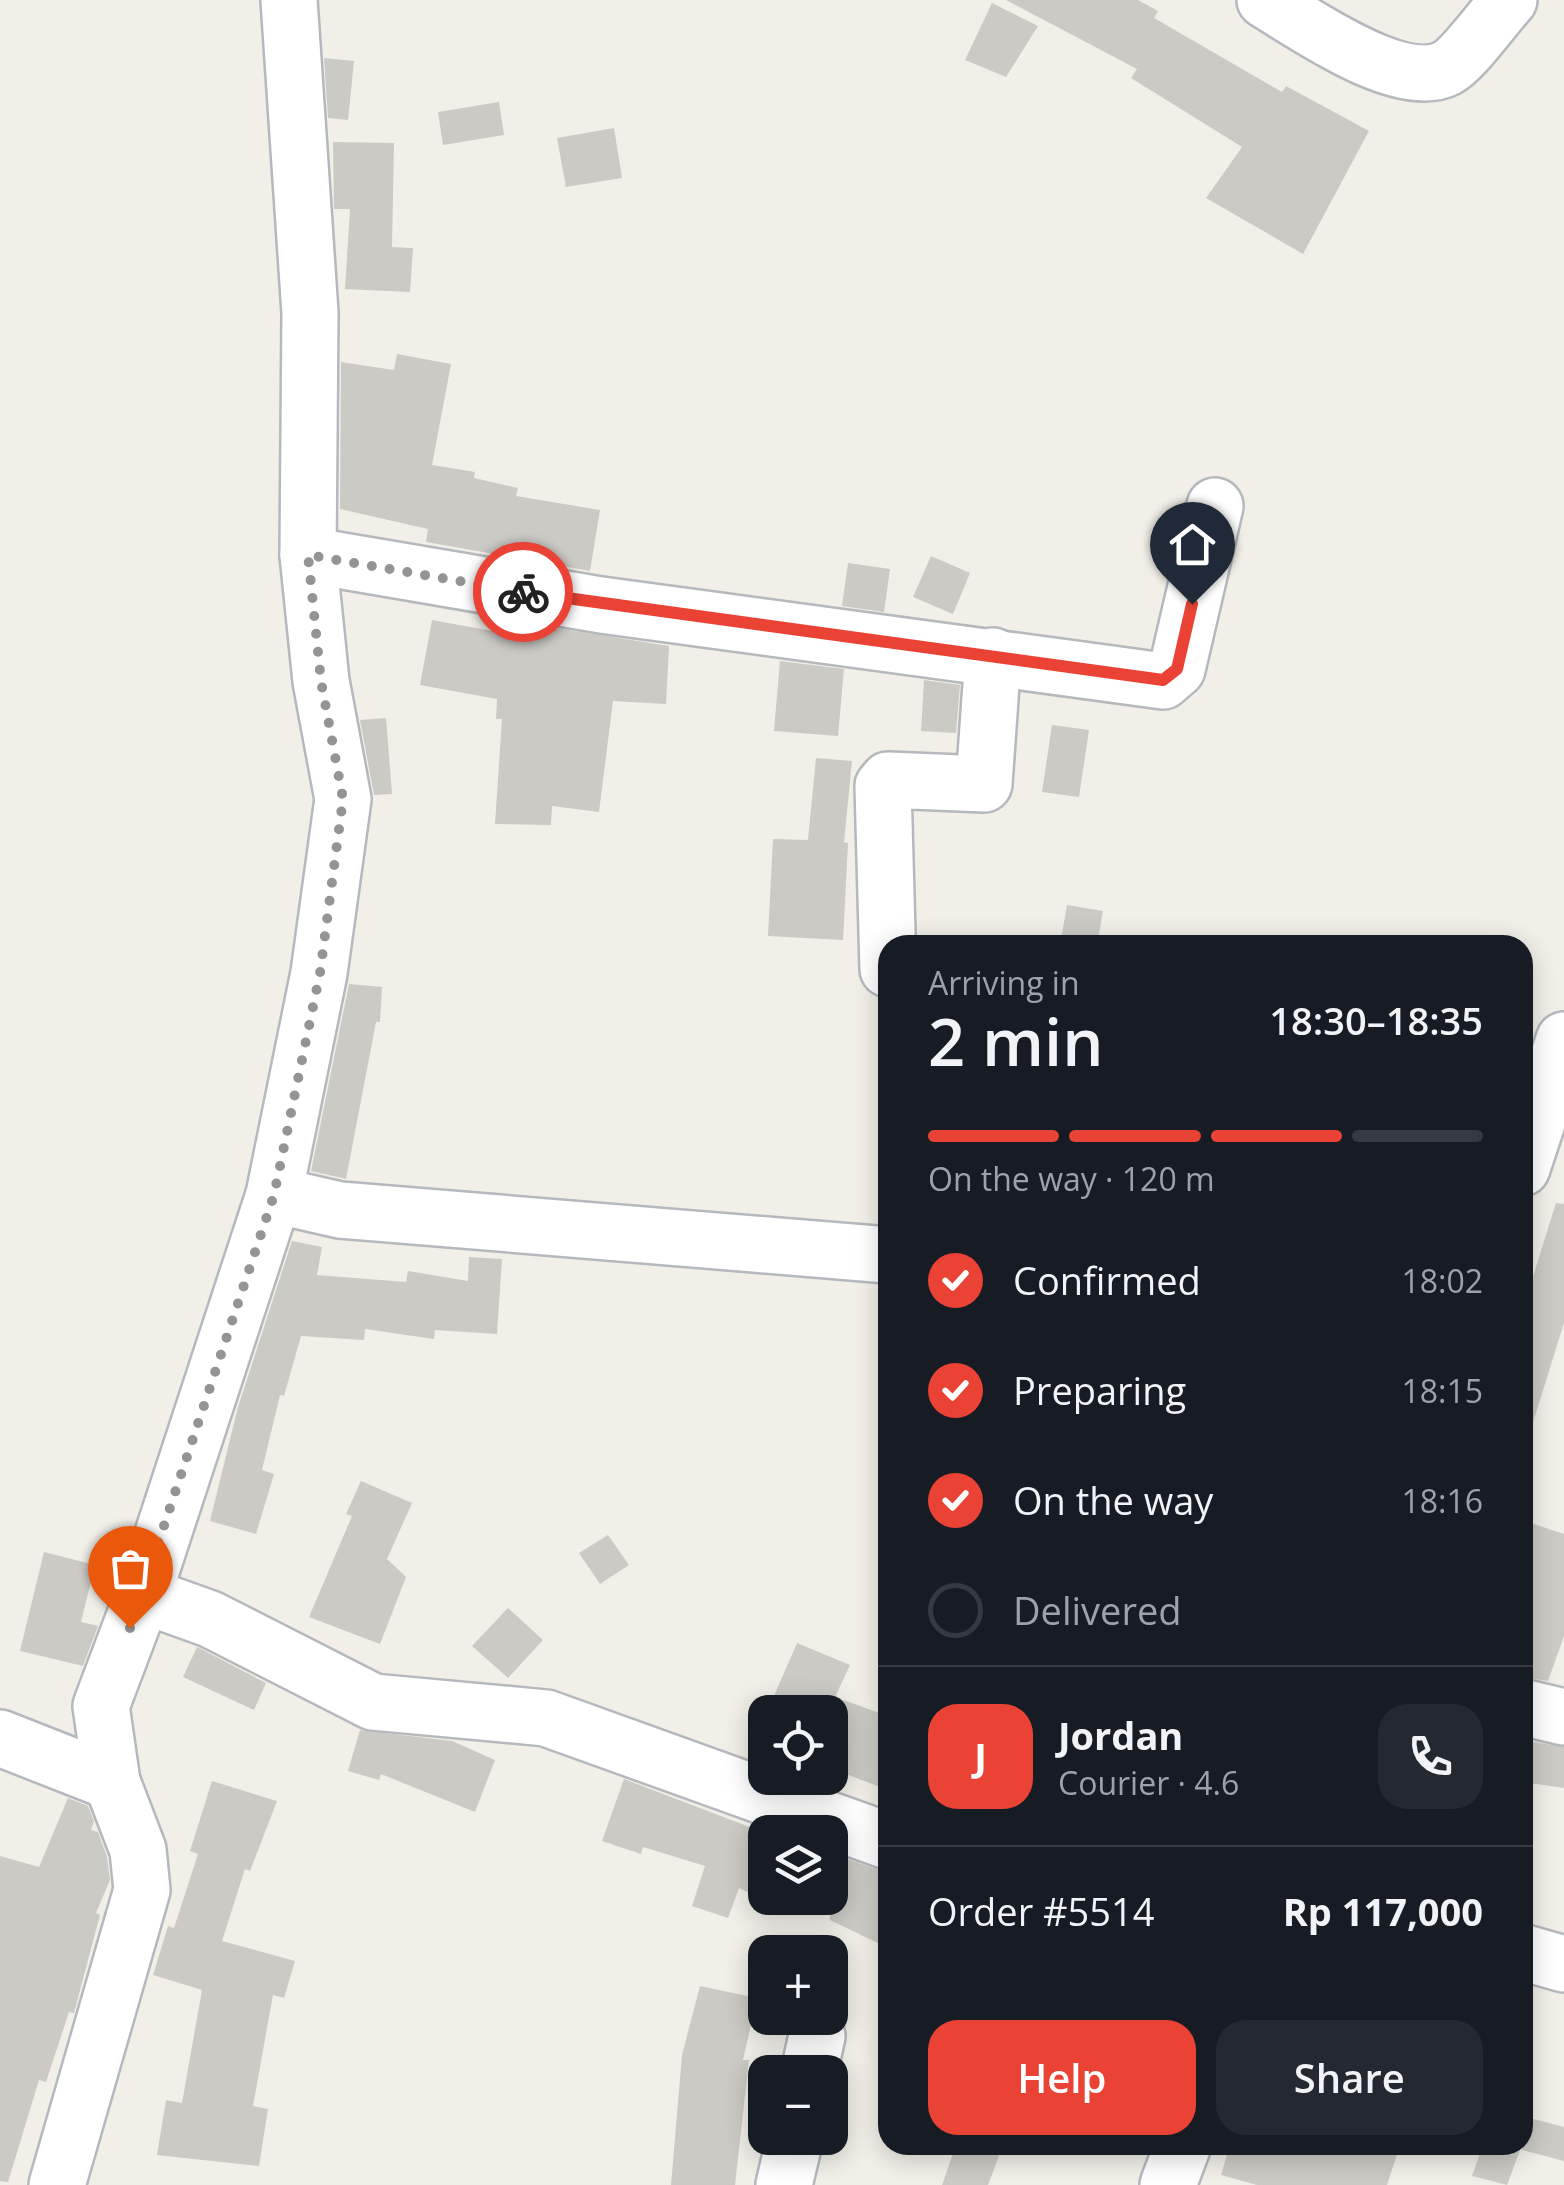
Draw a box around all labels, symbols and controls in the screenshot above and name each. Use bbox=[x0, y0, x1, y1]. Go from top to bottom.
pin bbox=[1150, 502, 1235, 605]
icon: home bbox=[1165, 517, 1220, 572]
courier bbox=[473, 542, 573, 642]
icon: bike bbox=[496, 565, 551, 620]
text: Arriving in bbox=[928, 961, 1080, 1004]
text: 18:30–18:35 bbox=[1269, 994, 1483, 1046]
text: 2 min bbox=[928, 997, 1103, 1085]
text: On the way · 120 m bbox=[928, 1157, 1215, 1200]
icon: check bbox=[928, 1253, 983, 1308]
text: Confirmed bbox=[1013, 1254, 1201, 1306]
text: 18:02 bbox=[1401, 1259, 1483, 1302]
icon: check bbox=[928, 1363, 983, 1418]
text: Preparing bbox=[1013, 1364, 1186, 1416]
text: 18:15 bbox=[1401, 1369, 1483, 1412]
icon: check bbox=[928, 1473, 983, 1528]
text: On the way bbox=[1013, 1474, 1213, 1526]
text: 18:16 bbox=[1401, 1479, 1483, 1522]
pin bbox=[88, 1526, 173, 1629]
icon: bag bbox=[103, 1541, 158, 1596]
text: Delivered bbox=[1013, 1584, 1182, 1636]
map controls bbox=[748, 1695, 848, 2155]
button: locate bbox=[748, 1695, 848, 1795]
button: phone bbox=[1378, 1704, 1483, 1809]
text: Jordan bbox=[1058, 1709, 1183, 1761]
text: J bbox=[974, 1730, 987, 1782]
text: Courier · 4.6 bbox=[1058, 1761, 1239, 1804]
button: layers bbox=[748, 1815, 848, 1915]
text: Order #5514 bbox=[928, 1885, 1155, 1937]
text: Rp 117,000 bbox=[1283, 1885, 1483, 1937]
button: + bbox=[748, 1935, 848, 2035]
button: Help bbox=[928, 2020, 1196, 2135]
button: Share bbox=[1216, 2020, 1483, 2135]
button: − bbox=[748, 2055, 848, 2155]

